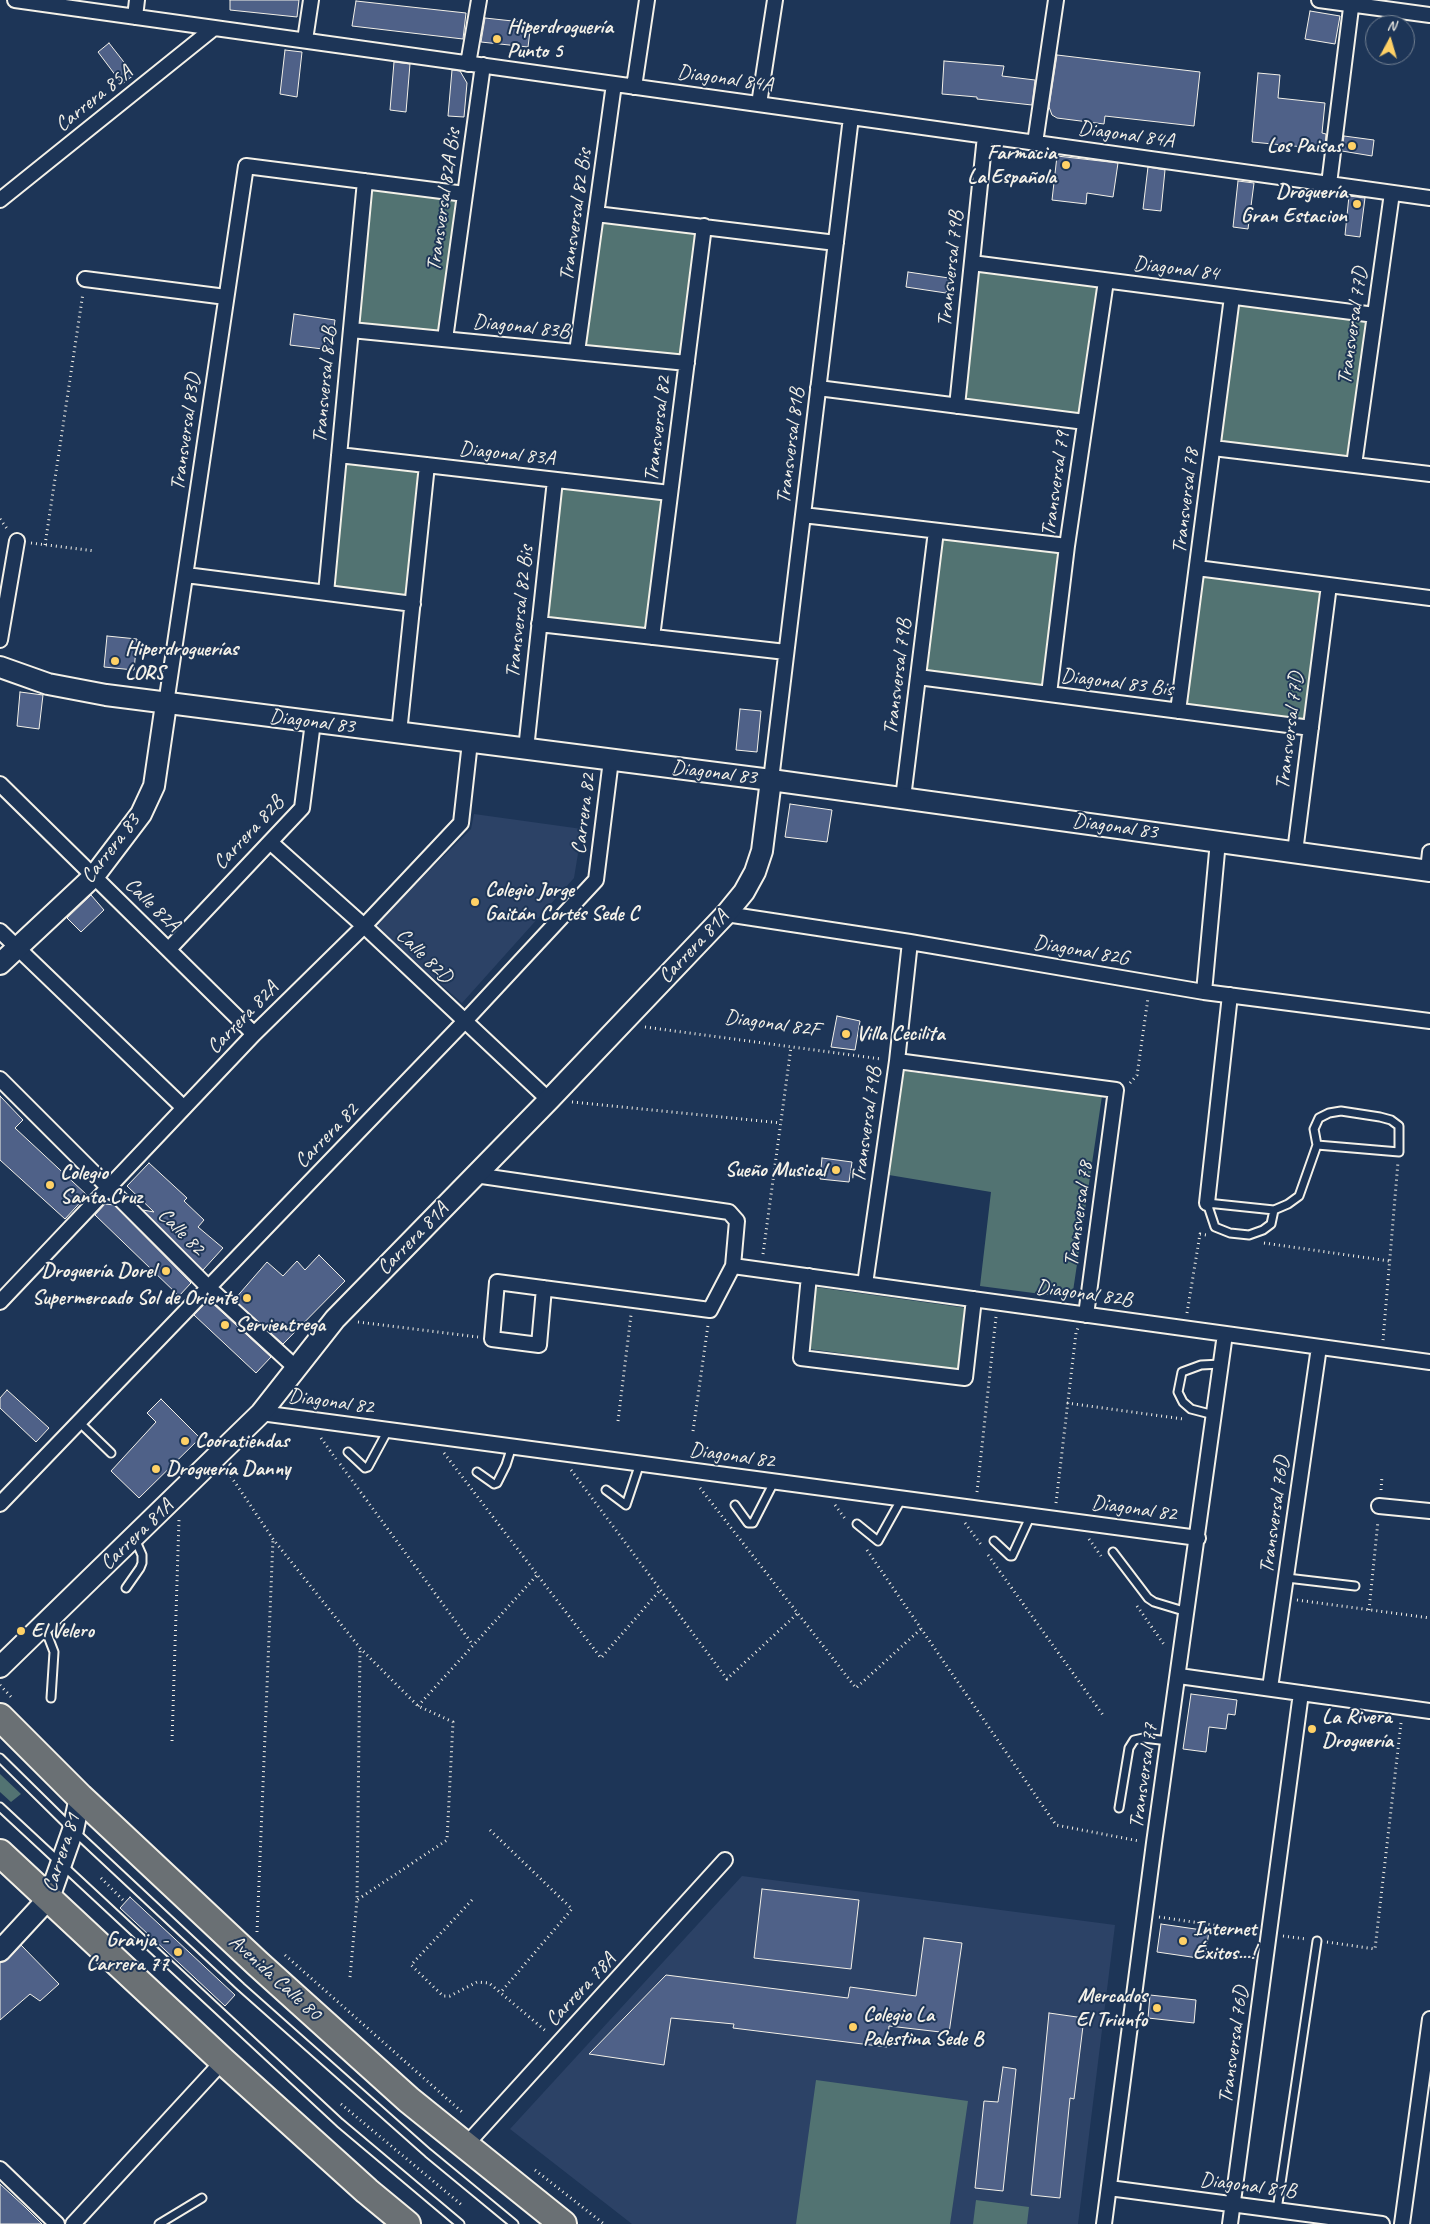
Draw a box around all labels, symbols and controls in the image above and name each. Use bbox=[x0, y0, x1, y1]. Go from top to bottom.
place label: Hiperdroguería Punto 5 bbox=[507, 14, 613, 64]
north arrow bbox=[1365, 15, 1415, 65]
text: N bbox=[1386, 17, 1397, 34]
marker: Hiperdroguería Punto 5 bbox=[491, 33, 503, 45]
street label: Carrera 85A bbox=[50, 60, 138, 138]
street label: Diagonal 84A bbox=[676, 60, 774, 98]
street label: Diagonal 84A bbox=[1077, 116, 1175, 154]
street label: Transversal 82A Bis bbox=[422, 127, 466, 273]
place label: Los Paisas bbox=[1267, 133, 1342, 159]
place label: Farmacia La Española bbox=[967, 140, 1056, 190]
marker: Los Paisas bbox=[1346, 140, 1358, 152]
street label: Transversal 82 Bis bbox=[554, 147, 598, 283]
marker: Farmacia La Española bbox=[1060, 159, 1072, 171]
place label: Droguería Gran Estacion bbox=[1241, 179, 1347, 229]
marker: Droguería Gran Estacion bbox=[1351, 198, 1363, 210]
street label: Transversal 79B bbox=[932, 210, 970, 328]
street label: Diagonal 84 bbox=[1132, 251, 1220, 287]
street label: Transversal 77D bbox=[1332, 266, 1374, 386]
street label: Diagonal 83B bbox=[472, 309, 570, 345]
street label: Transversal 82B bbox=[307, 326, 343, 444]
street label: Transversal 83D bbox=[165, 372, 207, 492]
street label: Transversal 82 bbox=[639, 375, 677, 483]
street label: Transversal 81B bbox=[771, 387, 811, 505]
street label: Transversal 79 bbox=[1036, 430, 1076, 538]
street label: Diagonal 83A bbox=[458, 436, 556, 472]
street label: Transversal 78 bbox=[1167, 447, 1205, 555]
street label: Transversal 82 Bis bbox=[501, 544, 539, 680]
street label: Transversal 79B bbox=[878, 618, 918, 736]
place label: Hiperdroguerías LORS bbox=[125, 636, 238, 686]
marker: Hiperdroguerías LORS bbox=[109, 655, 121, 667]
street label: Diagonal 83 Bis bbox=[1059, 664, 1175, 702]
street label: Transversal 77D bbox=[1270, 671, 1310, 791]
street label: Diagonal 83 bbox=[268, 704, 356, 740]
street label: Diagonal 83 bbox=[670, 755, 758, 791]
street label: Carrera 82 bbox=[567, 772, 601, 856]
street label: Carrera 82B bbox=[208, 791, 290, 875]
street label: Carrera 83 bbox=[76, 809, 146, 889]
street label: Diagonal 83 bbox=[1071, 809, 1159, 845]
street label: Calle 82A bbox=[119, 872, 185, 938]
place label: Colegio Jorge Gaitán Cortés Sede C bbox=[485, 877, 639, 927]
marker: Colegio Jorge Gaitán Cortés Sede C bbox=[469, 896, 481, 908]
street label: Carrera 81A bbox=[654, 905, 734, 989]
street label: Calle 82D bbox=[390, 923, 458, 989]
street label: Diagonal 82G bbox=[1032, 930, 1130, 972]
street label: Carrera 82A bbox=[202, 976, 284, 1060]
street label: Diagonal 82F bbox=[723, 1005, 821, 1043]
place label: Villa Cecilita bbox=[856, 1021, 945, 1047]
marker: Villa Cecilita bbox=[840, 1028, 852, 1040]
street label: Transversal 79B bbox=[846, 1065, 888, 1185]
street label: Carrera 82 bbox=[290, 1098, 364, 1174]
place label: Sueño Musical bbox=[725, 1157, 826, 1183]
place label: Colegio Santa Cruz bbox=[60, 1160, 142, 1210]
street label: Transversal 78 bbox=[1059, 1160, 1099, 1268]
marker: Sueño Musical bbox=[830, 1164, 842, 1176]
marker: Colegio Santa Cruz bbox=[44, 1179, 56, 1191]
street label: Carrera 81A bbox=[372, 1197, 454, 1281]
street label: Calle 82 bbox=[152, 1203, 210, 1261]
place label: Droguería Dorel bbox=[41, 1258, 156, 1284]
marker: Droguería Dorel bbox=[160, 1265, 172, 1277]
street label: Diagonal 82B bbox=[1034, 1275, 1134, 1313]
place label: Supermercado Sol de Oriente bbox=[32, 1285, 237, 1311]
marker: Supermercado Sol de Oriente bbox=[241, 1292, 253, 1304]
place label: Servientrega bbox=[235, 1312, 325, 1338]
marker: Servientrega bbox=[219, 1319, 231, 1331]
street label: Diagonal 82 bbox=[287, 1384, 375, 1420]
place label: Cooratiendas bbox=[195, 1428, 289, 1454]
marker: Cooratiendas bbox=[179, 1435, 191, 1447]
street label: Diagonal 82 bbox=[688, 1438, 776, 1474]
street label: Transversal 76D bbox=[1254, 1455, 1296, 1575]
place label: Droguería Danny bbox=[166, 1456, 290, 1482]
marker: Droguería Danny bbox=[150, 1463, 162, 1475]
street label: Diagonal 82 bbox=[1090, 1491, 1178, 1527]
street label: Carrera 81A bbox=[95, 1494, 179, 1576]
place label: El Velero bbox=[31, 1618, 94, 1644]
marker: El Velero bbox=[15, 1625, 27, 1637]
place label: La Rivera Droguería bbox=[1322, 1704, 1393, 1754]
street label: Transversal 77 bbox=[1124, 1722, 1164, 1830]
marker: La Rivera Droguería bbox=[1306, 1723, 1318, 1735]
street label: Carrera 81 bbox=[37, 1811, 87, 1895]
place label: Internet Éxitos...! bbox=[1193, 1916, 1256, 1966]
place label: Granja - Carrera 77 bbox=[86, 1927, 168, 1977]
street label: Avenida Calle 80 bbox=[223, 1930, 327, 2026]
marker: Internet Éxitos...! bbox=[1177, 1935, 1189, 1947]
marker: Granja - Carrera 77 bbox=[172, 1946, 184, 1958]
street label: Carrera 78A bbox=[541, 1948, 621, 2032]
place label: Mercados El Triunfo bbox=[1076, 1983, 1147, 2033]
street label: Transversal 76D bbox=[1213, 1985, 1255, 2105]
place label: Colegio La Palestina Sede B bbox=[863, 2002, 983, 2052]
marker: Mercados El Triunfo bbox=[1151, 2002, 1163, 2014]
marker: Colegio La Palestina Sede B bbox=[847, 2021, 859, 2033]
street label: Diagonal 81B bbox=[1198, 2168, 1298, 2204]

